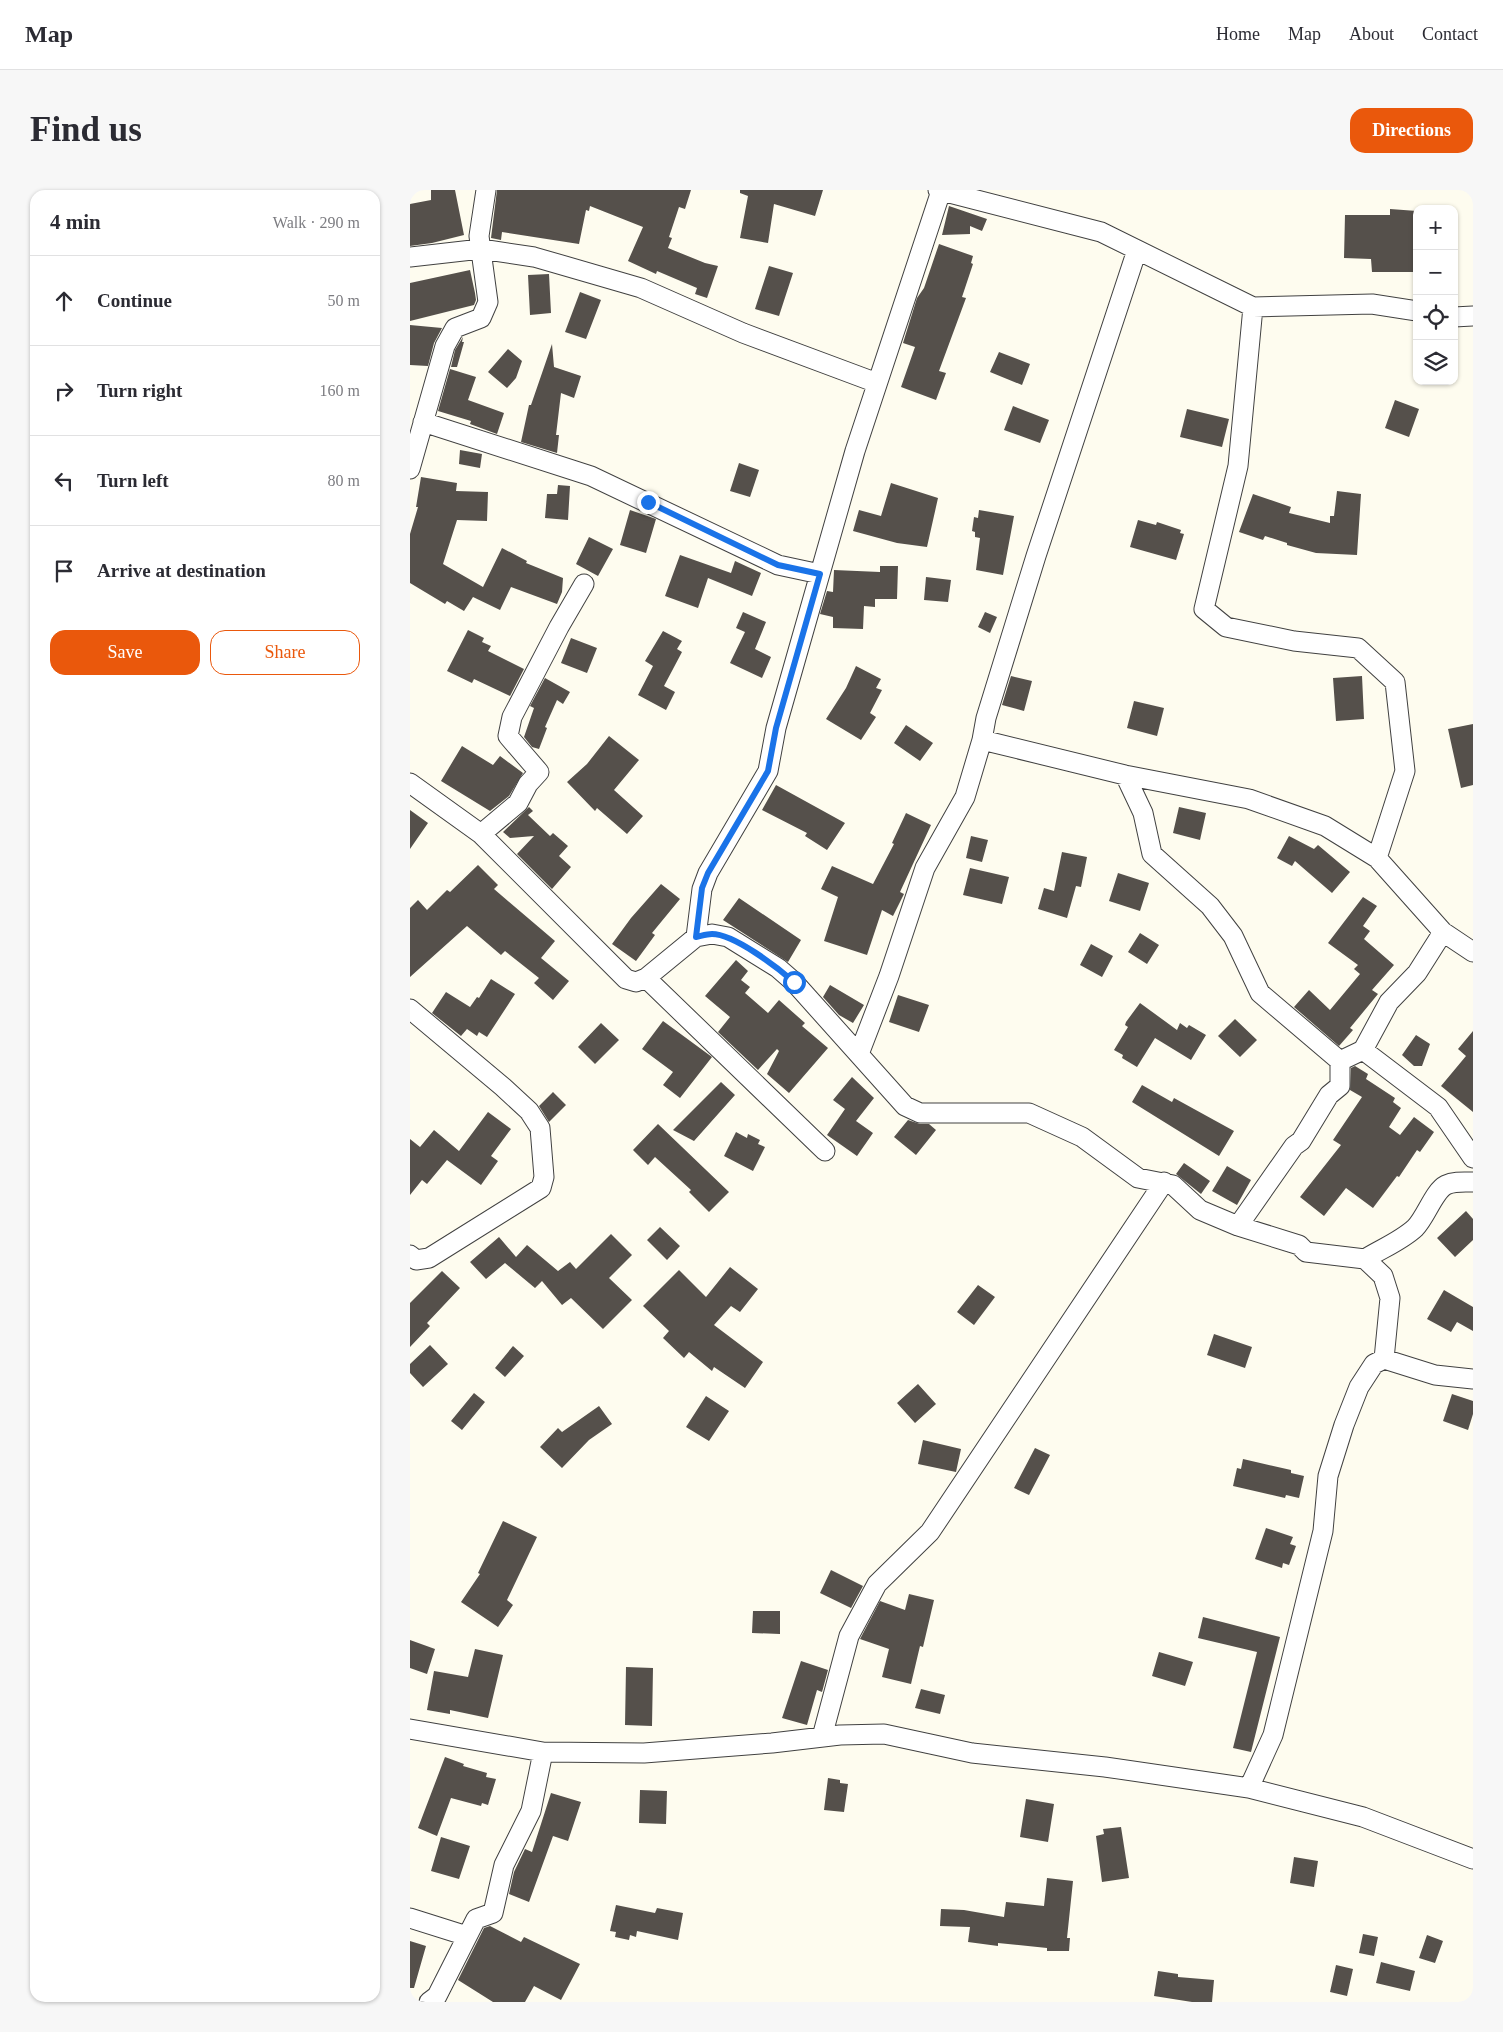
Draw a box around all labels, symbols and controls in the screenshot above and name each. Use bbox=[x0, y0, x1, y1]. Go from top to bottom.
text: Map bbox=[25, 21, 73, 47]
text: Home bbox=[1216, 24, 1260, 44]
text: Map bbox=[1288, 24, 1321, 44]
text: About bbox=[1349, 24, 1394, 44]
text: Contact bbox=[1422, 24, 1478, 44]
button: Directions bbox=[1350, 108, 1473, 153]
text: Find us bbox=[30, 110, 142, 149]
map controls bbox=[1413, 205, 1458, 385]
button: + bbox=[1413, 205, 1458, 250]
text: 4 min bbox=[50, 210, 101, 234]
text: Walk · 290 m bbox=[273, 214, 360, 231]
button: − bbox=[1413, 250, 1458, 295]
icon: ahead bbox=[50, 287, 78, 315]
text: Continue bbox=[97, 290, 172, 311]
text: 50 m bbox=[328, 292, 360, 309]
button: locate bbox=[1413, 295, 1458, 340]
button: layers bbox=[1413, 340, 1458, 385]
icon: right bbox=[50, 377, 78, 405]
text: Turn right bbox=[97, 380, 182, 401]
text: 160 m bbox=[320, 382, 360, 399]
icon: left bbox=[50, 467, 78, 495]
text: Turn left bbox=[97, 470, 169, 491]
text: 80 m bbox=[328, 472, 360, 489]
route end bbox=[637, 491, 660, 514]
icon: arrive bbox=[50, 557, 78, 585]
text: Arrive at destination bbox=[97, 560, 266, 581]
button: Save bbox=[50, 630, 200, 675]
button: Share bbox=[210, 630, 360, 675]
route start bbox=[783, 971, 806, 994]

